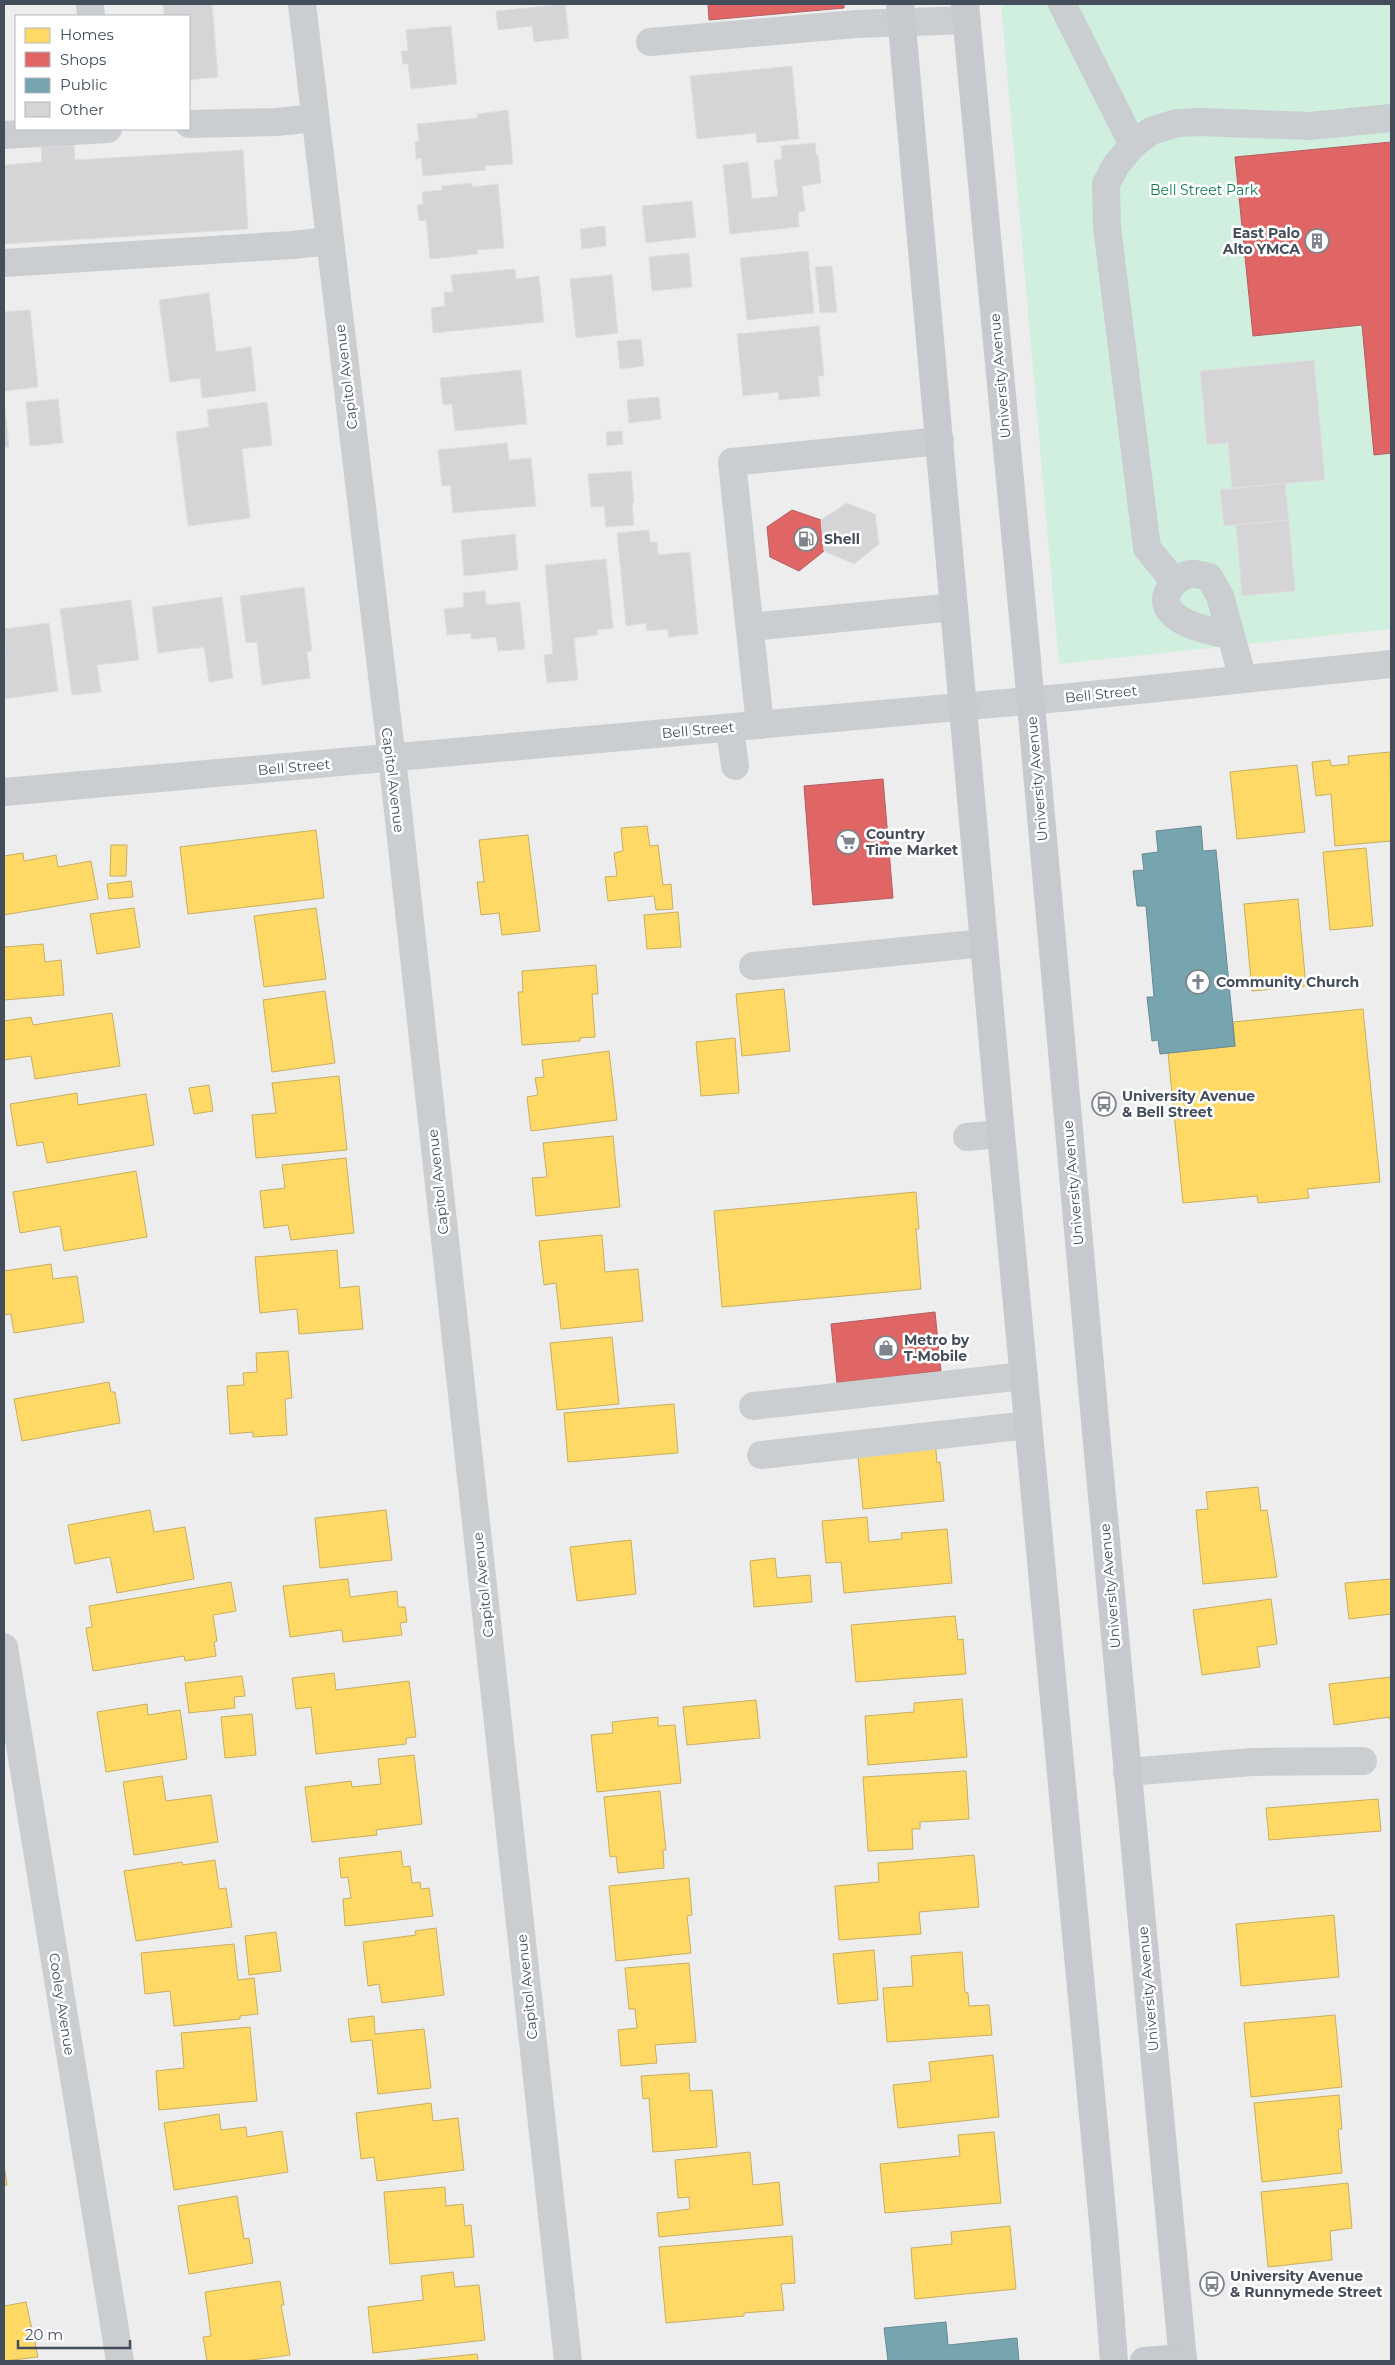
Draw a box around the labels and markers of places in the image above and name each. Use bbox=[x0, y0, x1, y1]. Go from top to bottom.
place label: East Palo Alto YMCA bbox=[1222, 224, 1300, 258]
building icon: East Palo Alto YMCA bbox=[1304, 228, 1330, 254]
fuel station icon: Shell bbox=[793, 526, 819, 552]
place label: Shell bbox=[824, 530, 860, 548]
place label: Country Time Market bbox=[866, 825, 958, 859]
supermarket icon: Country Time Market bbox=[835, 829, 861, 855]
church icon: Community Church bbox=[1185, 969, 1211, 995]
place label: Community Church bbox=[1216, 973, 1359, 991]
place label: University Avenue & Bell Street bbox=[1122, 1087, 1255, 1121]
bus stop icon: University Avenue & Bell Street bbox=[1091, 1091, 1117, 1117]
place label: Metro by T-Mobile bbox=[904, 1331, 970, 1365]
shop icon: Metro by T-Mobile bbox=[873, 1335, 899, 1361]
place label: University Avenue & Runnymede Street bbox=[1230, 2267, 1382, 2301]
bus stop icon: University Avenue & Runnymede Street bbox=[1199, 2271, 1225, 2297]

